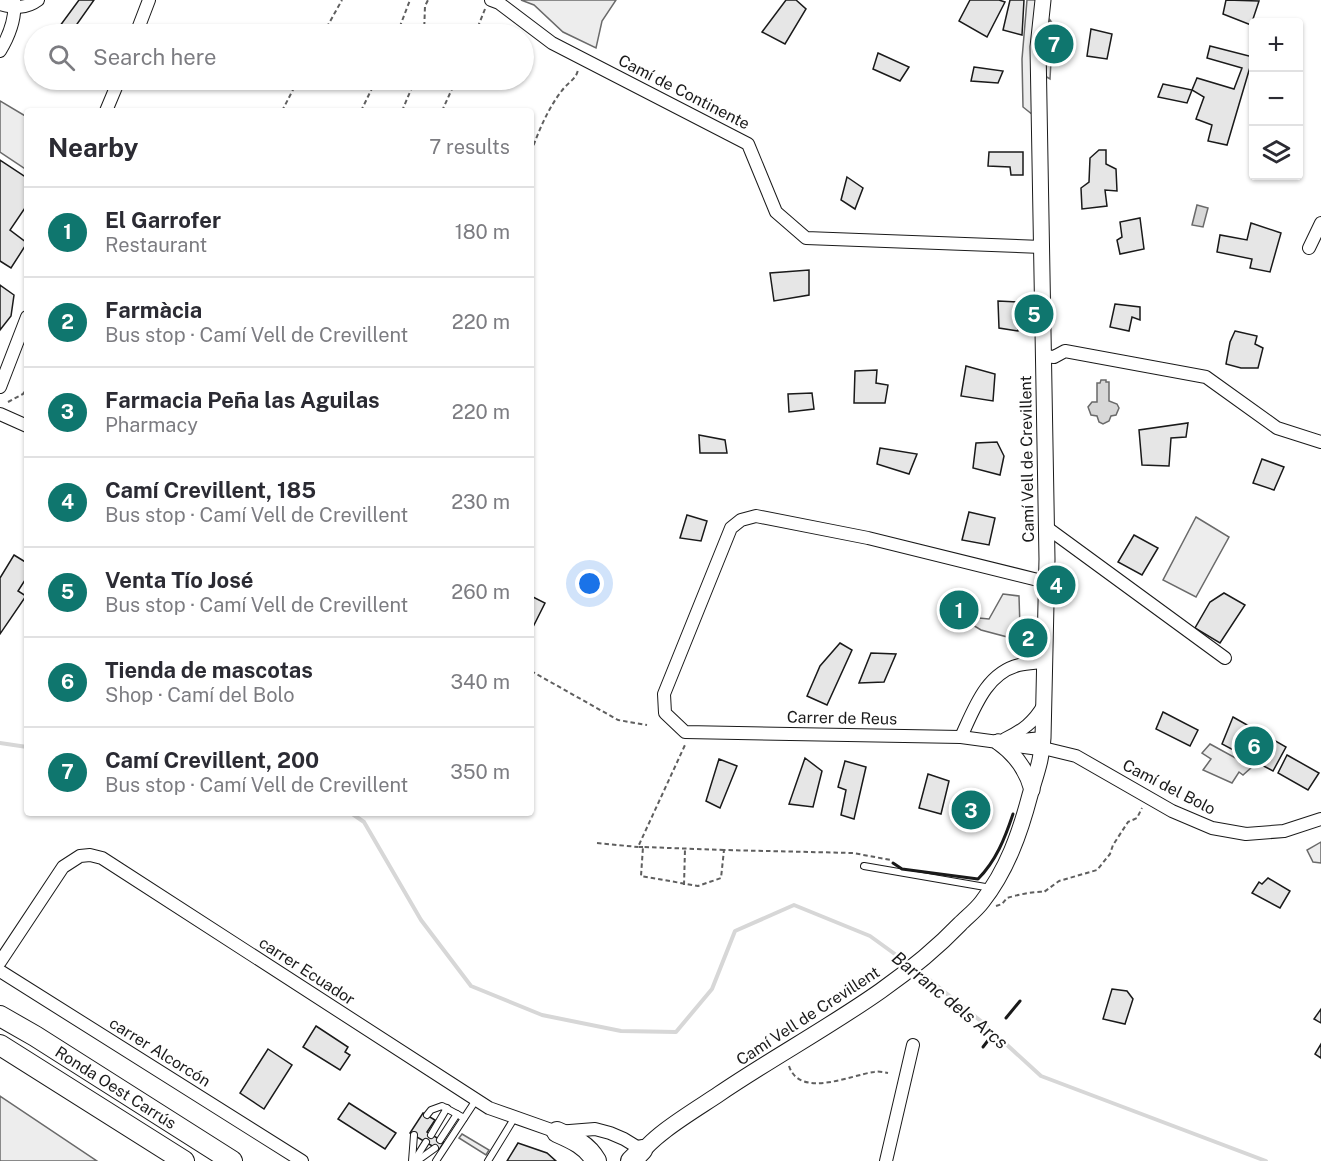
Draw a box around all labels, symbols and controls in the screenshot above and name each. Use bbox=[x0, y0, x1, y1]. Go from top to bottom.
map controls bbox=[1249, 18, 1303, 180]
button: + bbox=[1249, 18, 1303, 72]
pin: 7 bbox=[1034, 22, 1074, 66]
search box bbox=[24, 24, 534, 90]
icon: search bbox=[45, 41, 78, 74]
text: Search here bbox=[93, 44, 217, 70]
street label: Camí de Continente bbox=[615, 51, 753, 133]
button: − bbox=[1249, 72, 1303, 126]
button: layers bbox=[1249, 126, 1303, 180]
text: Nearby bbox=[48, 132, 138, 163]
text: 7 results bbox=[429, 135, 510, 159]
text: El Garrofer bbox=[105, 207, 221, 233]
text: 1 bbox=[63, 220, 72, 244]
text: 180 m bbox=[455, 220, 510, 244]
text: Restaurant bbox=[105, 233, 207, 257]
pin: 5 bbox=[1014, 292, 1054, 336]
text: Farmàcia bbox=[105, 297, 202, 323]
text: 2 bbox=[61, 310, 74, 334]
text: 220 m bbox=[452, 310, 510, 334]
text: Bus stop · Camí Vell de Crevillent bbox=[105, 323, 408, 347]
street label: Camí Vell de Crevillent bbox=[1016, 375, 1038, 543]
text: Farmacia Peña las Aguilas bbox=[105, 387, 380, 413]
text: 3 bbox=[61, 400, 74, 424]
text: 220 m bbox=[452, 400, 510, 424]
text: Pharmacy bbox=[105, 413, 198, 437]
text: Camí Crevillent, 185 bbox=[105, 477, 316, 503]
text: 4 bbox=[61, 490, 74, 514]
text: 230 m bbox=[451, 490, 510, 514]
text: Bus stop · Camí Vell de Crevillent bbox=[105, 503, 408, 527]
pin: 4 bbox=[1036, 562, 1076, 608]
text: Venta Tío José bbox=[105, 567, 253, 593]
your location bbox=[575, 569, 604, 598]
text: 5 bbox=[61, 580, 74, 604]
text: 260 m bbox=[451, 580, 510, 604]
pin: 1 bbox=[940, 588, 978, 632]
text: Bus stop · Camí Vell de Crevillent bbox=[105, 593, 408, 617]
pin: 2 bbox=[1008, 616, 1048, 660]
text: Tienda de mascotas bbox=[105, 657, 313, 683]
text: 6 bbox=[61, 670, 74, 694]
text: 340 m bbox=[450, 670, 510, 694]
text: Shop · Camí del Bolo bbox=[105, 683, 294, 707]
street label: Carrer de Reus bbox=[787, 708, 897, 728]
pin: 6 bbox=[1234, 724, 1274, 768]
text: Camí Crevillent, 200 bbox=[105, 747, 319, 773]
street label: Camí del Bolo bbox=[1119, 755, 1219, 819]
text: 7 bbox=[61, 760, 74, 784]
text: 350 m bbox=[450, 760, 510, 784]
text: Bus stop · Camí Vell de Crevillent bbox=[105, 773, 408, 797]
pin: 3 bbox=[952, 788, 990, 832]
street label: carrer Ecuador bbox=[255, 933, 359, 1009]
water label: Barranc dels Arcs bbox=[888, 947, 1012, 1053]
street label: Camí Vell de Crevillent bbox=[733, 963, 883, 1069]
street label: carrer Alcorcón bbox=[106, 1013, 214, 1091]
street label: Ronda Oest Carrús bbox=[52, 1042, 180, 1133]

